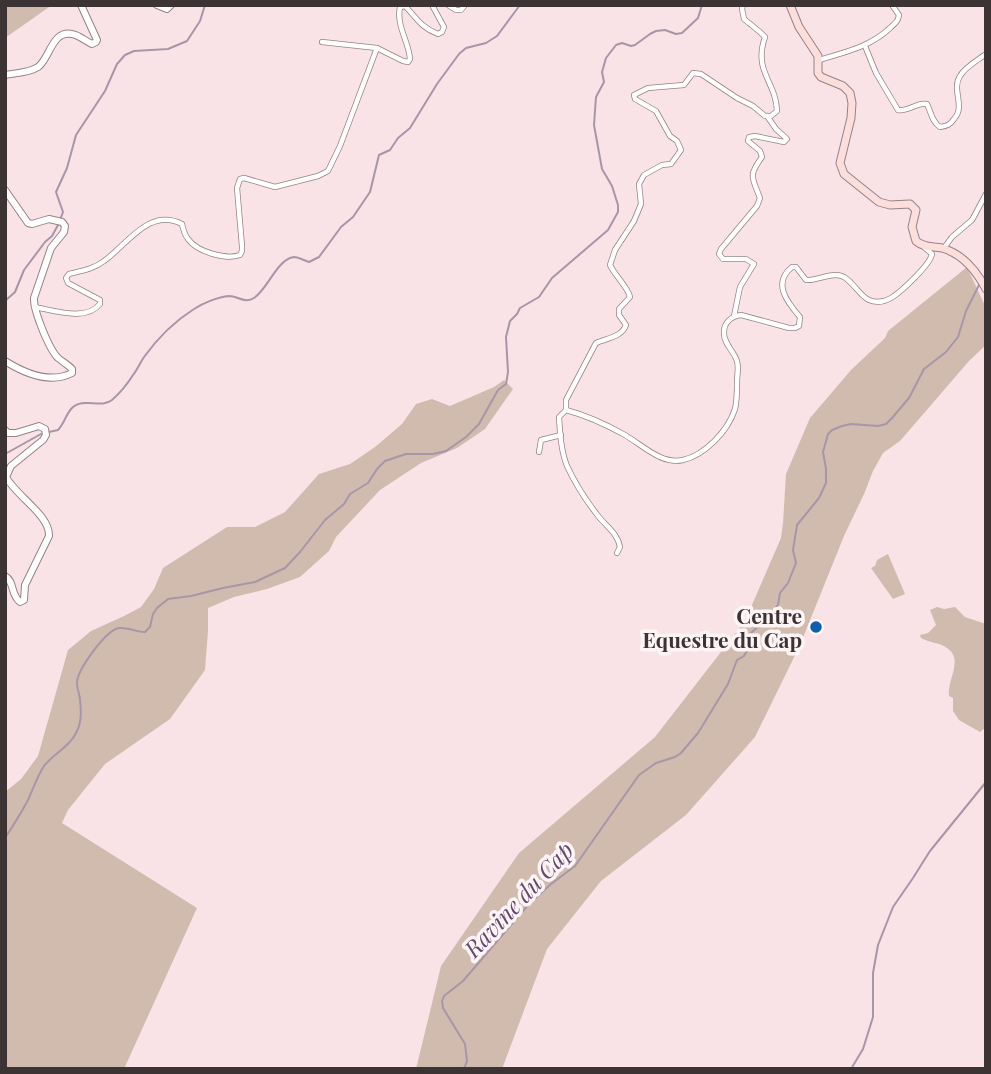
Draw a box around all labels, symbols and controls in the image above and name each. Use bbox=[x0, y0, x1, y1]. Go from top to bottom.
place label: Centre Equestre du Cap bbox=[643, 601, 802, 653]
marker: Centre Equestre du Cap bbox=[808, 619, 824, 635]
water label: Ravine du Cap bbox=[456, 835, 579, 964]

